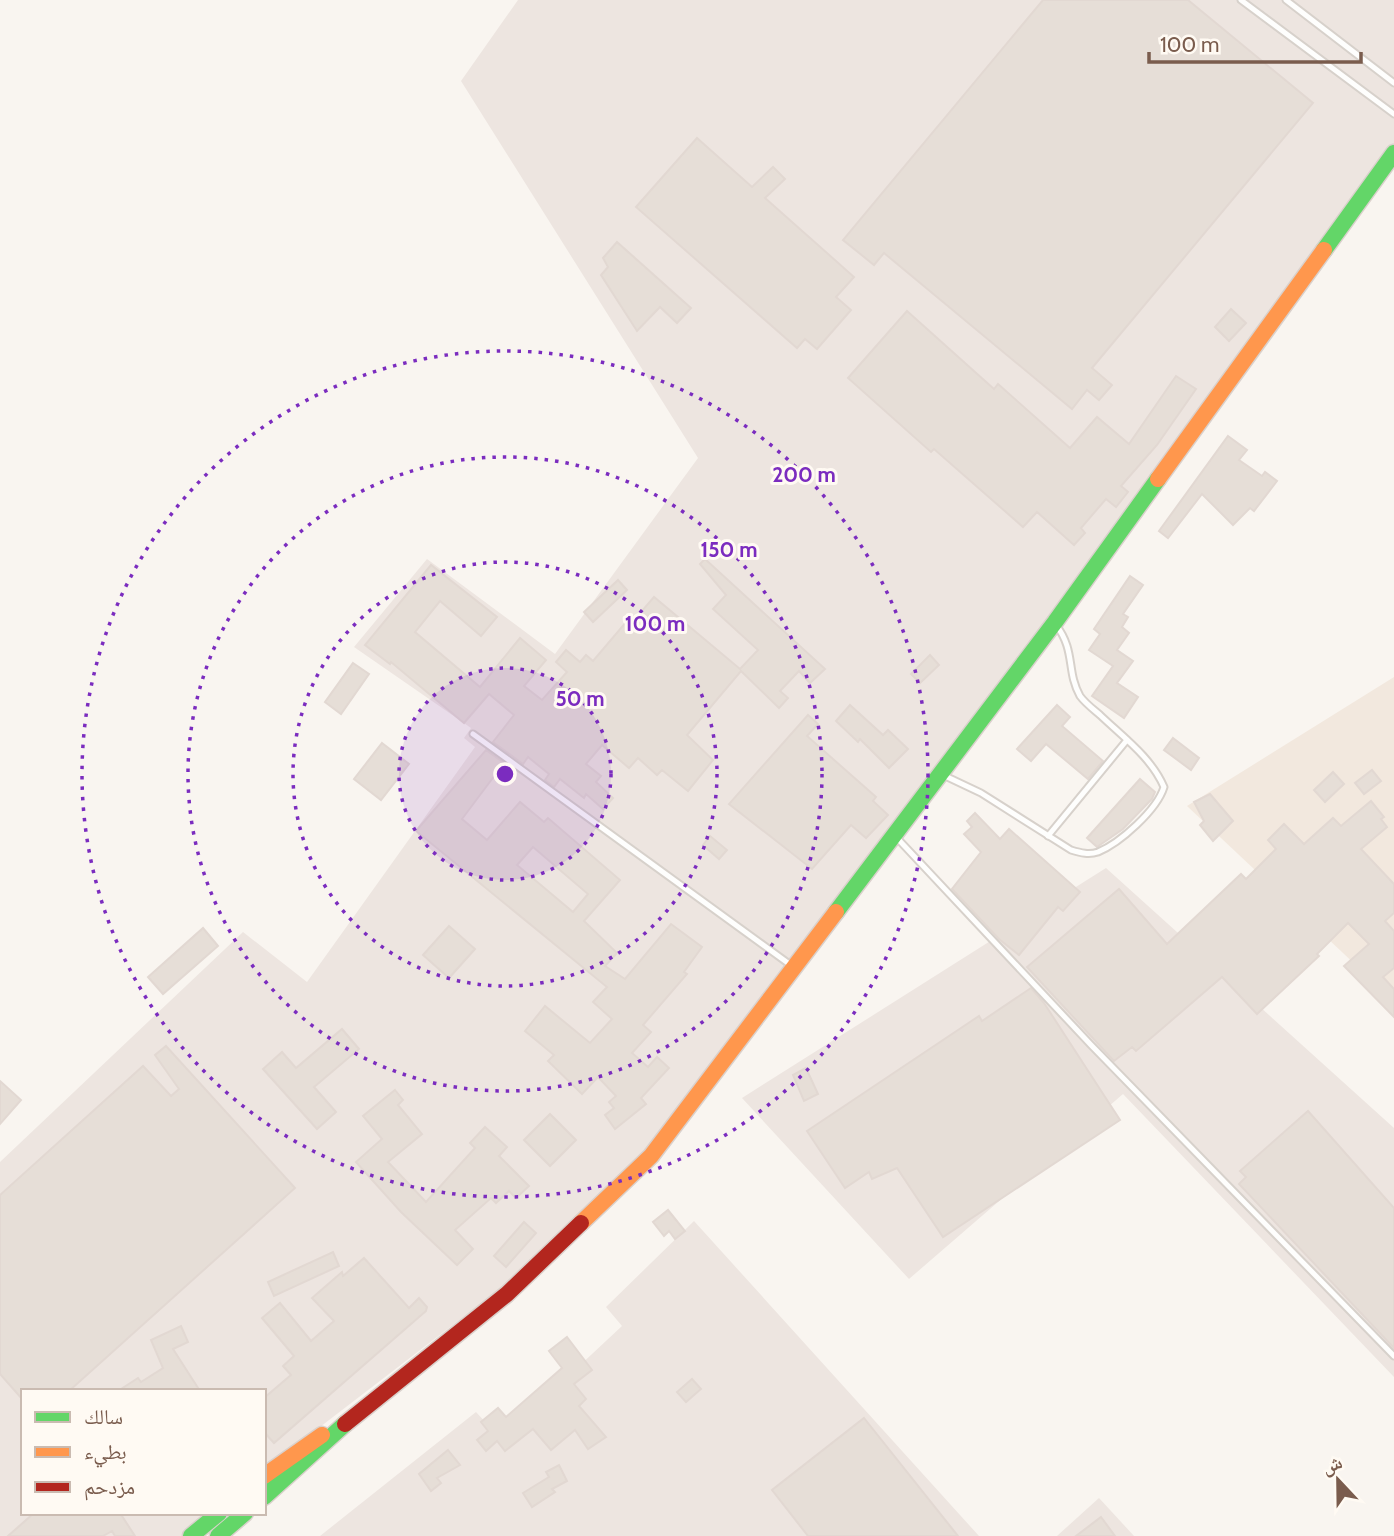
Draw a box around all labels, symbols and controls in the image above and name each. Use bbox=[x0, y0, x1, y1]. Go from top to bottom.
scale bar bbox=[1149, 21, 1361, 65]
text: 100 m bbox=[1160, 32, 1219, 57]
text: 200 m bbox=[772, 462, 836, 487]
text: 150 m bbox=[701, 537, 757, 562]
text: 100 m bbox=[625, 611, 685, 636]
text: 50 m bbox=[555, 686, 605, 711]
centre of rings bbox=[493, 762, 517, 786]
legend bbox=[21, 1389, 266, 1515]
text: سالك bbox=[84, 1404, 123, 1429]
text: بطيء bbox=[84, 1439, 127, 1468]
north arrow bbox=[1303, 1445, 1373, 1515]
text: ش bbox=[1318, 1450, 1345, 1479]
text: مزدحم bbox=[84, 1474, 135, 1501]

